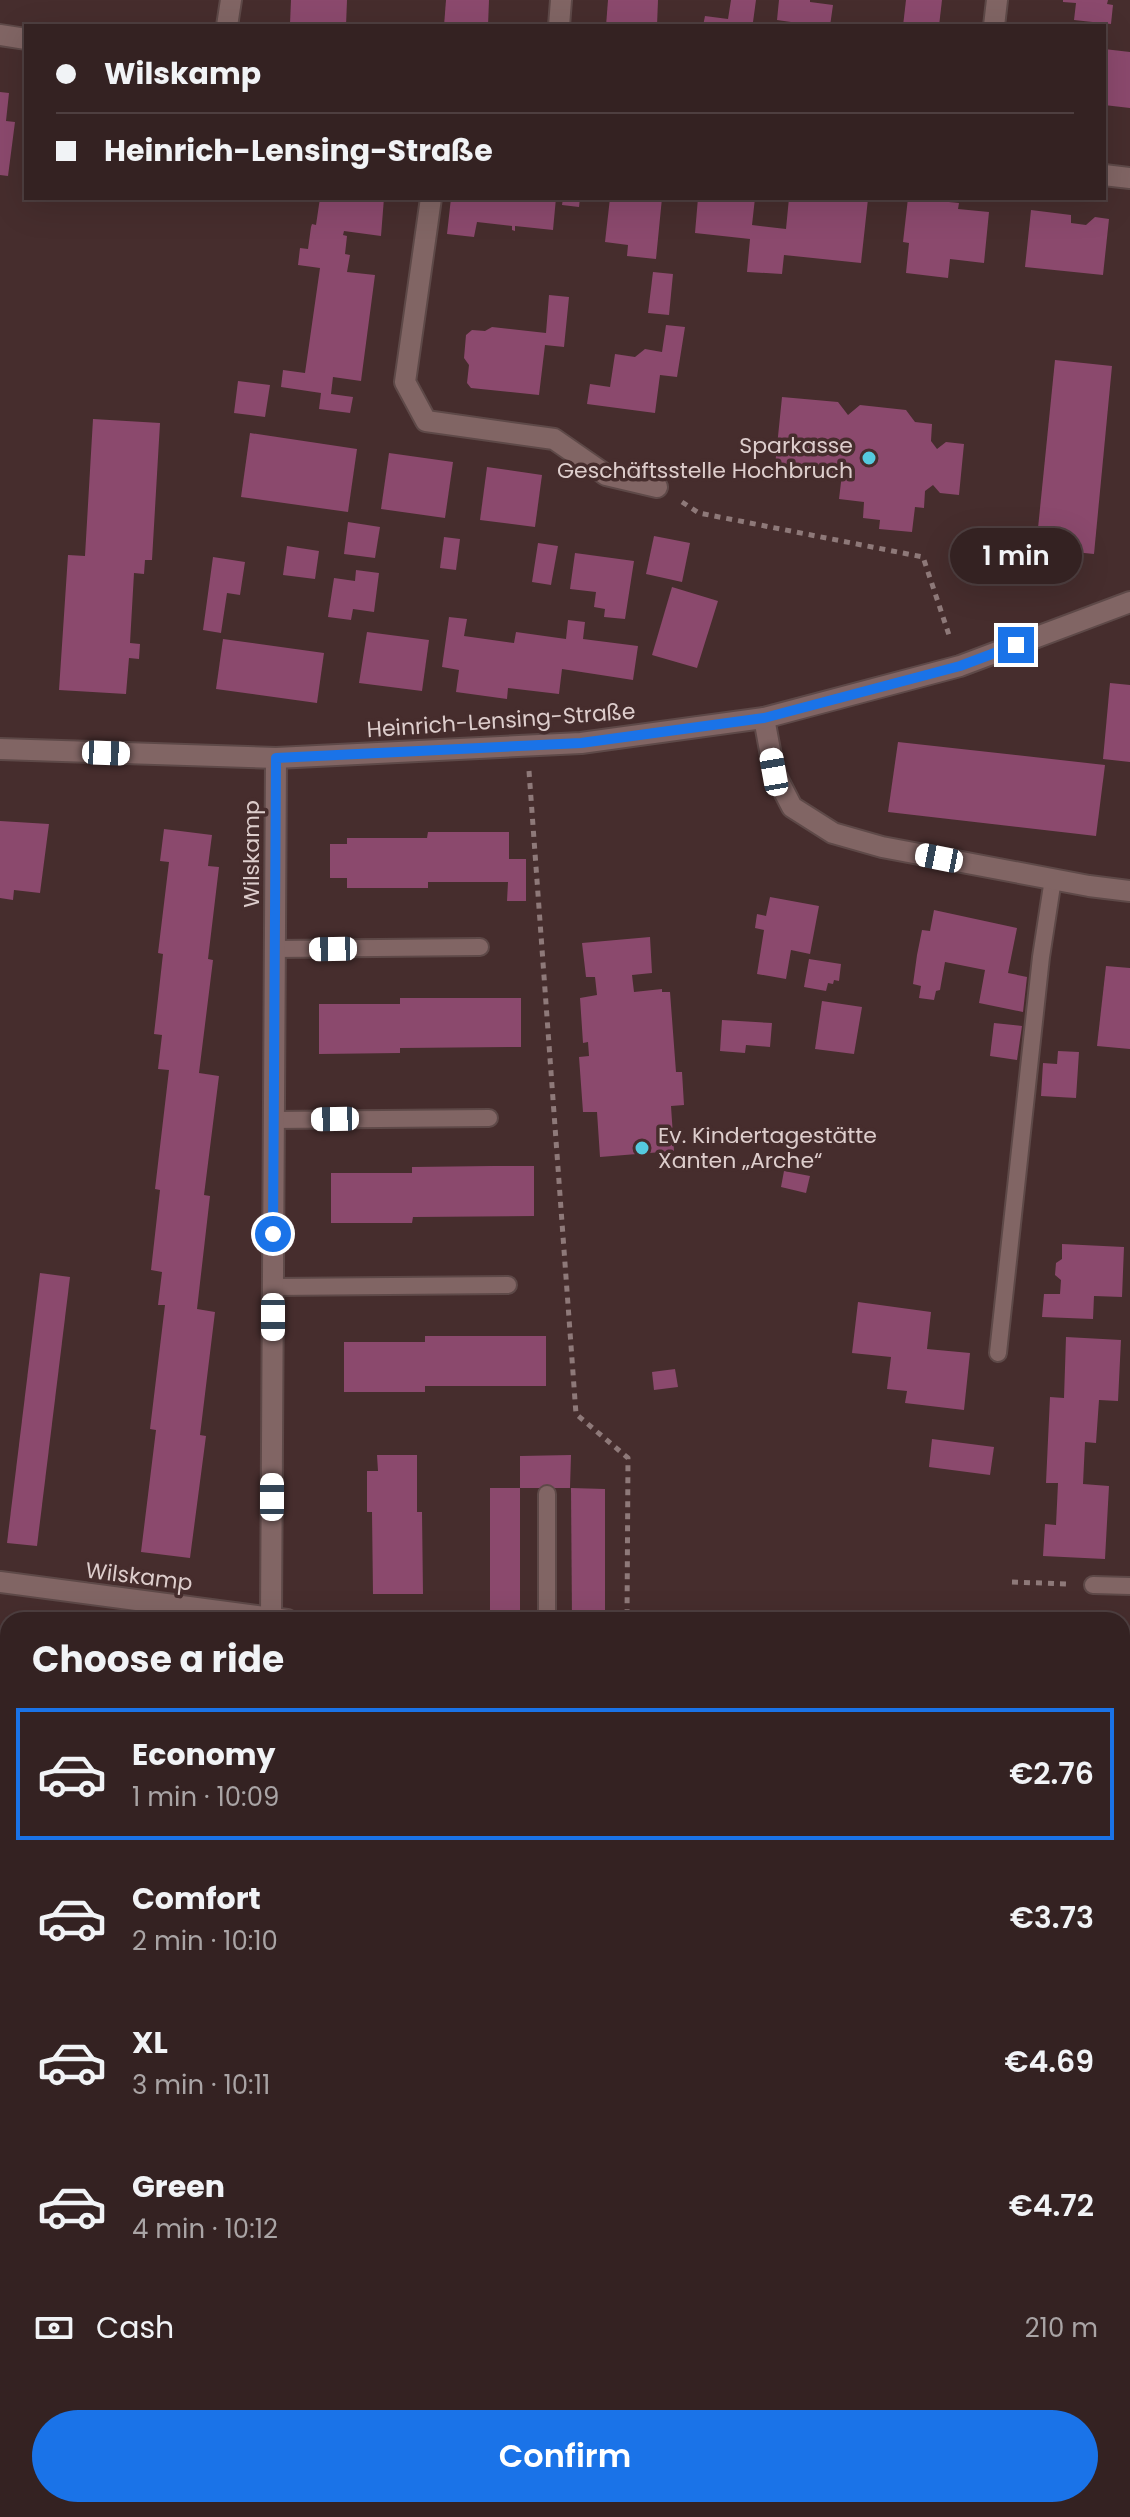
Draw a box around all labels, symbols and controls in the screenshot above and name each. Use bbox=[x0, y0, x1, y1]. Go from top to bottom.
text: Wilskamp bbox=[104, 52, 261, 95]
text: Heinrich-Lensing-Straße bbox=[104, 129, 493, 172]
place label: Sparkasse Geschäftsstelle Hochbruch bbox=[557, 430, 853, 486]
marker: Sparkasse Geschäftsstelle Hochbruch bbox=[860, 449, 878, 467]
callout: 1 min bbox=[950, 529, 1082, 585]
text: 1 min bbox=[982, 538, 1050, 574]
route end bbox=[998, 627, 1034, 663]
street label: Heinrich-Lensing-Straße bbox=[366, 696, 636, 745]
car bbox=[82, 740, 130, 766]
car bbox=[758, 746, 790, 798]
street label: Wilskamp bbox=[236, 800, 267, 908]
car bbox=[913, 842, 965, 874]
car bbox=[309, 937, 357, 961]
car bbox=[311, 1107, 359, 1131]
place label: Ev. Kindertagestätte Xanten „Arche“ bbox=[658, 1120, 877, 1176]
marker: Ev. Kindertagestätte Xanten „Arche“ bbox=[633, 1139, 651, 1157]
route start bbox=[255, 1216, 291, 1252]
car bbox=[261, 1293, 285, 1341]
car bbox=[260, 1473, 284, 1521]
street label: Wilskamp bbox=[84, 1555, 194, 1598]
text: Choose a ride bbox=[32, 1634, 284, 1685]
text: Economy bbox=[132, 1733, 276, 1776]
icon: car bbox=[36, 1738, 108, 1810]
text: €2.76 bbox=[1009, 1752, 1094, 1795]
text: 1 min · 10:09 bbox=[132, 1779, 279, 1815]
text: Comfort bbox=[132, 1877, 261, 1920]
icon: car bbox=[36, 1882, 108, 1954]
text: €3.73 bbox=[1010, 1896, 1094, 1939]
text: 2 min · 10:10 bbox=[132, 1923, 278, 1959]
text: XL bbox=[132, 2021, 168, 2064]
icon: car bbox=[36, 2026, 108, 2098]
text: €4.69 bbox=[1004, 2040, 1094, 2083]
text: 3 min · 10:11 bbox=[132, 2067, 270, 2103]
text: Green bbox=[132, 2165, 225, 2208]
icon: car bbox=[36, 2170, 108, 2242]
text: €4.72 bbox=[1009, 2184, 1094, 2227]
text: 4 min · 10:12 bbox=[132, 2211, 278, 2247]
icon: cash bbox=[32, 2306, 76, 2350]
text: Cash bbox=[96, 2306, 174, 2349]
text: 210 m bbox=[1025, 2310, 1098, 2346]
button: Confirm bbox=[32, 2410, 1098, 2502]

